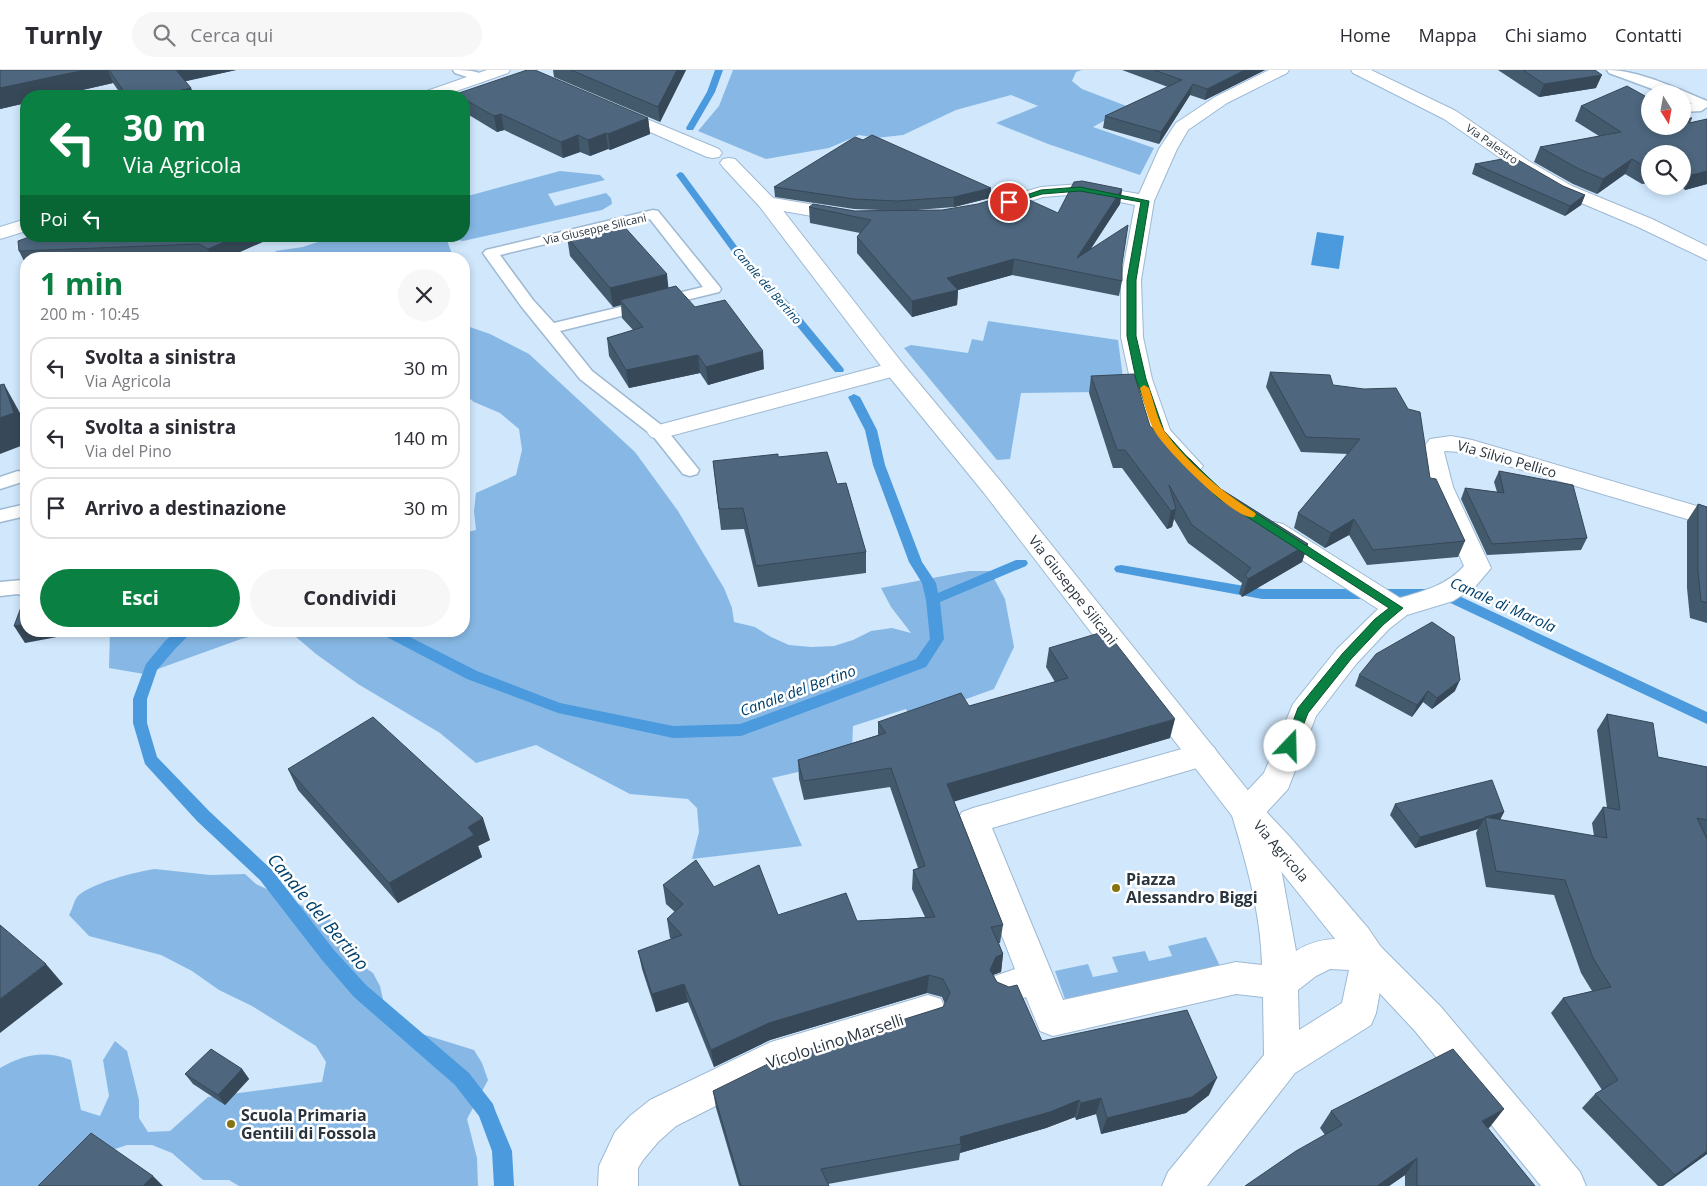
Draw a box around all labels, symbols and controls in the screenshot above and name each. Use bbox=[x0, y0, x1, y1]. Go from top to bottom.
search box bbox=[132, 12, 482, 57]
text: Turnly bbox=[25, 18, 102, 51]
icon: search bbox=[150, 21, 178, 49]
text: Cerca qui bbox=[190, 22, 273, 48]
text: Home bbox=[1340, 23, 1391, 47]
text: Mappa bbox=[1419, 23, 1477, 47]
text: Chi siamo bbox=[1505, 23, 1587, 47]
text: Contatti bbox=[1615, 23, 1682, 47]
north arrow bbox=[1641, 85, 1691, 135]
map controls bbox=[1641, 85, 1691, 195]
text: 30 m bbox=[123, 104, 206, 151]
icon: left bbox=[40, 110, 105, 175]
street label: Via Palestro bbox=[1463, 120, 1522, 167]
button: search bbox=[1641, 145, 1691, 195]
text: Via Agricola bbox=[123, 149, 242, 179]
pin bbox=[988, 181, 1030, 223]
icon: arrive bbox=[995, 188, 1023, 216]
icon: left bbox=[78, 205, 106, 233]
text: Poi bbox=[40, 206, 68, 232]
street label: Via Giuseppe Silicani bbox=[542, 209, 648, 248]
water label: Canale del Bertino bbox=[729, 243, 806, 328]
text: 1 min bbox=[40, 263, 123, 304]
button: close bbox=[398, 269, 450, 321]
text: 200 m · 10:45 bbox=[40, 303, 140, 325]
text: Svolta a sinistra bbox=[85, 344, 236, 370]
icon: left bbox=[42, 354, 70, 382]
text: 30 m bbox=[404, 355, 448, 381]
text: Via Agricola bbox=[85, 370, 171, 392]
text: Svolta a sinistra bbox=[85, 414, 236, 440]
icon: left bbox=[42, 424, 70, 452]
text: 140 m bbox=[393, 425, 448, 451]
street label: Via Silvio Pellico bbox=[1455, 435, 1559, 482]
text: Via del Pino bbox=[85, 440, 172, 462]
icon: arrive bbox=[42, 494, 70, 522]
text: Arrivo a destinazione bbox=[85, 495, 286, 521]
text: 30 m bbox=[404, 495, 448, 521]
street label: Via Giuseppe Silicani bbox=[1025, 531, 1122, 648]
button: Esci bbox=[40, 569, 240, 627]
button: Condividi bbox=[250, 569, 450, 627]
water label: Canale di Marola bbox=[1447, 572, 1560, 637]
water label: Canale del Bertino bbox=[737, 660, 858, 720]
position arrow bbox=[1263, 719, 1315, 771]
street label: Via Agricola bbox=[1249, 816, 1313, 885]
water label: Canale del Bertino bbox=[263, 848, 375, 975]
place label: Piazza Alessandro Biggi bbox=[1126, 868, 1258, 908]
marker: Piazza Alessandro Biggi bbox=[1110, 882, 1122, 894]
street label: Vicolo Lino Marselli bbox=[763, 1008, 907, 1074]
place label: Scuola Primaria Gentili di Fossola bbox=[241, 1104, 377, 1144]
marker: Scuola Primaria Gentili di Fossola bbox=[225, 1118, 237, 1130]

